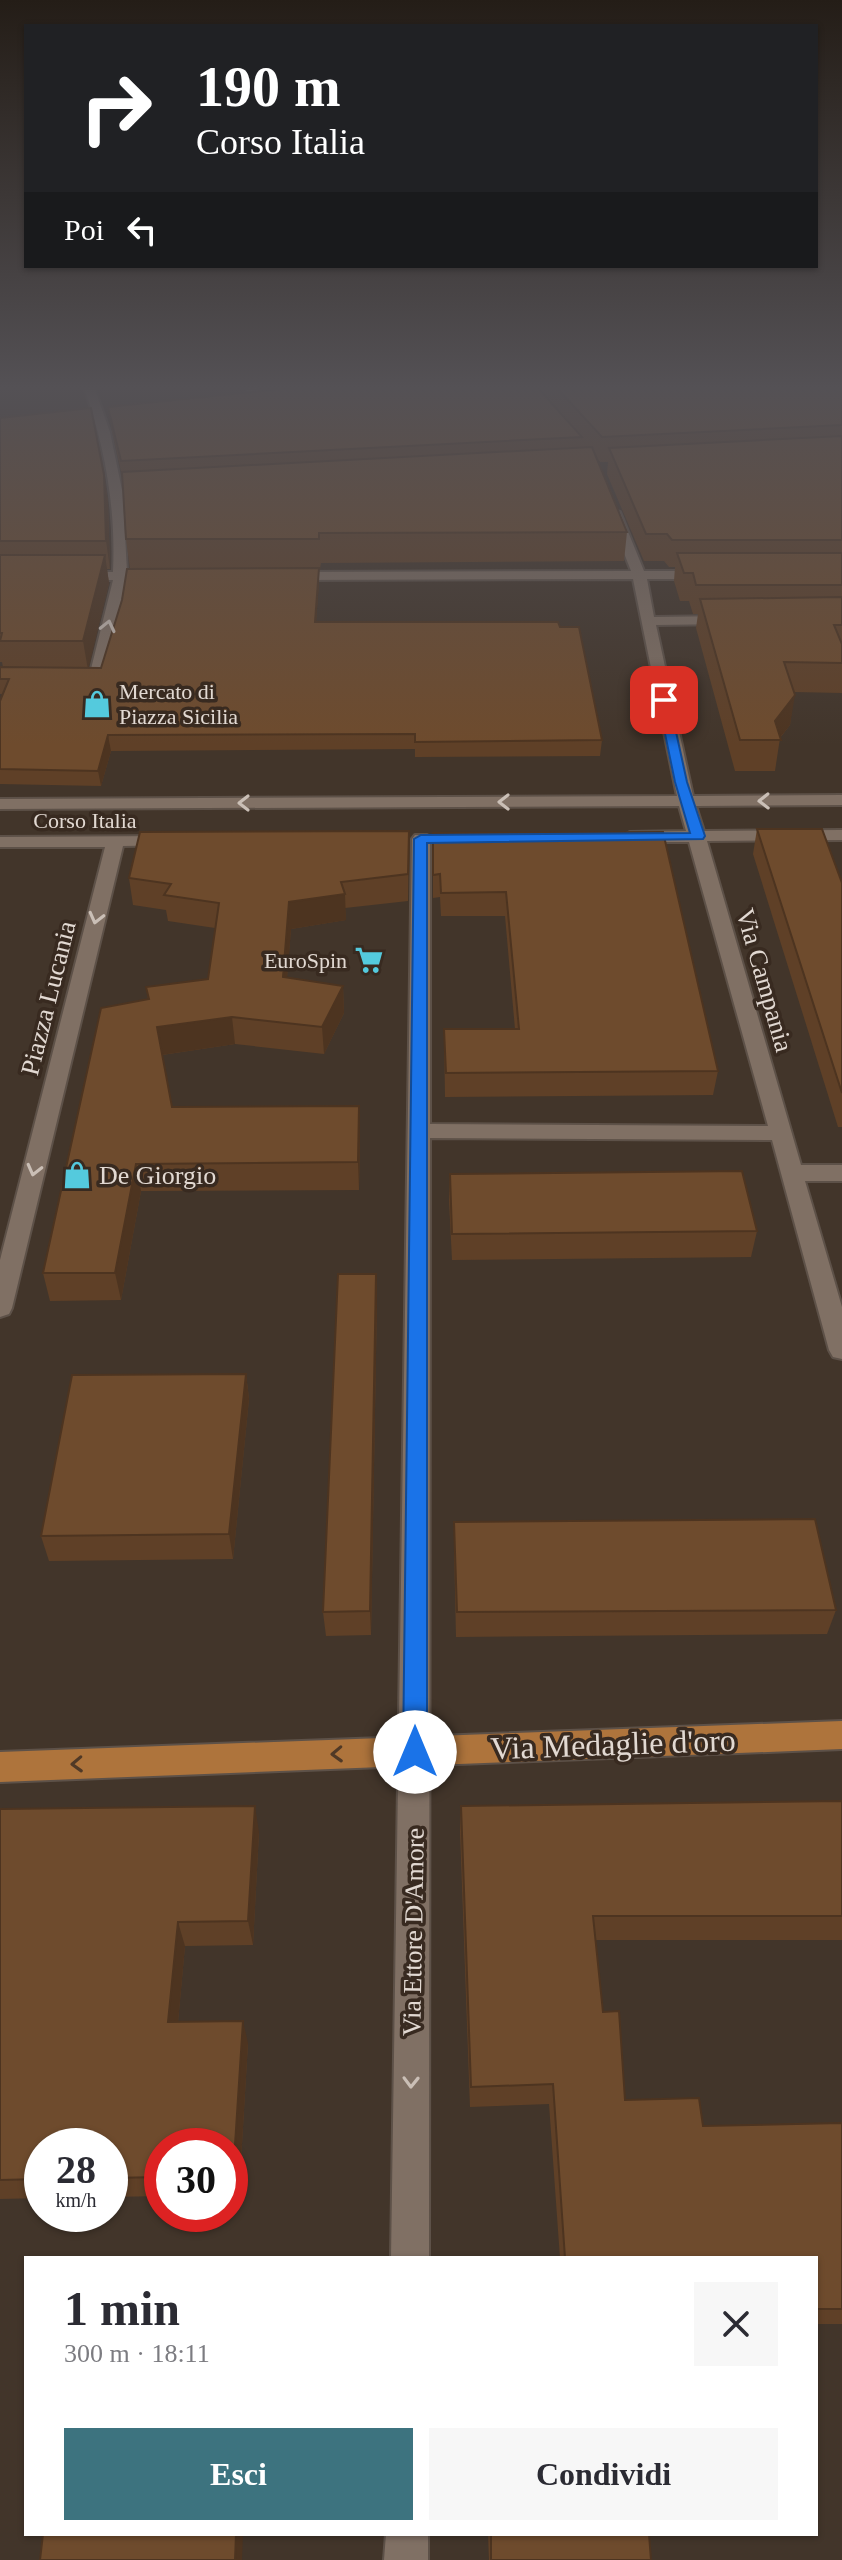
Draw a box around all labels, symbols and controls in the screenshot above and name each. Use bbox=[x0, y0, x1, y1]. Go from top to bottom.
icon: right bbox=[64, 56, 168, 160]
text: 190 m bbox=[196, 56, 341, 118]
text: Corso Italia bbox=[196, 122, 365, 162]
icon: left bbox=[120, 208, 164, 252]
text: Poi bbox=[64, 213, 104, 246]
one-way arrow bbox=[99, 620, 116, 634]
pin bbox=[630, 666, 698, 734]
icon: arrive bbox=[642, 678, 686, 722]
place label: Mercato di Piazza Sicilia bbox=[119, 679, 238, 729]
shop icon: Mercato di Piazza Sicilia bbox=[82, 689, 112, 719]
one-way arrow bbox=[757, 792, 770, 810]
one-way arrow bbox=[497, 793, 510, 811]
one-way arrow bbox=[237, 794, 250, 812]
street label: Corso Italia bbox=[33, 808, 137, 833]
street label: Via Campania bbox=[730, 905, 799, 1056]
one-way arrow bbox=[89, 910, 106, 924]
street label: Piazza Lucania bbox=[15, 917, 82, 1078]
supermarket icon: EuroSpin bbox=[354, 945, 384, 975]
place label: EuroSpin bbox=[264, 948, 347, 973]
shop icon: De Giorgio bbox=[62, 1160, 92, 1190]
place label: De Giorgio bbox=[99, 1161, 216, 1190]
one-way arrow bbox=[26, 1163, 43, 1176]
position arrow bbox=[373, 1710, 457, 1794]
street label: Via Medaglie d'oro bbox=[490, 1722, 736, 1766]
one-way arrow bbox=[330, 1746, 343, 1763]
one-way arrow bbox=[70, 1756, 83, 1773]
street label: Via Ettore D'Amore bbox=[397, 1828, 430, 2036]
one-way arrow bbox=[403, 2076, 420, 2089]
speed limit sign: 30 bbox=[144, 2128, 248, 2232]
text: 28 bbox=[56, 2147, 96, 2192]
text: km/h bbox=[55, 2189, 97, 2211]
text: 1 min bbox=[64, 2282, 180, 2335]
button: close bbox=[694, 2282, 778, 2366]
text: 300 m · 18:11 bbox=[64, 2339, 210, 2368]
button: Esci bbox=[64, 2428, 413, 2520]
button: Condividi bbox=[429, 2428, 778, 2520]

